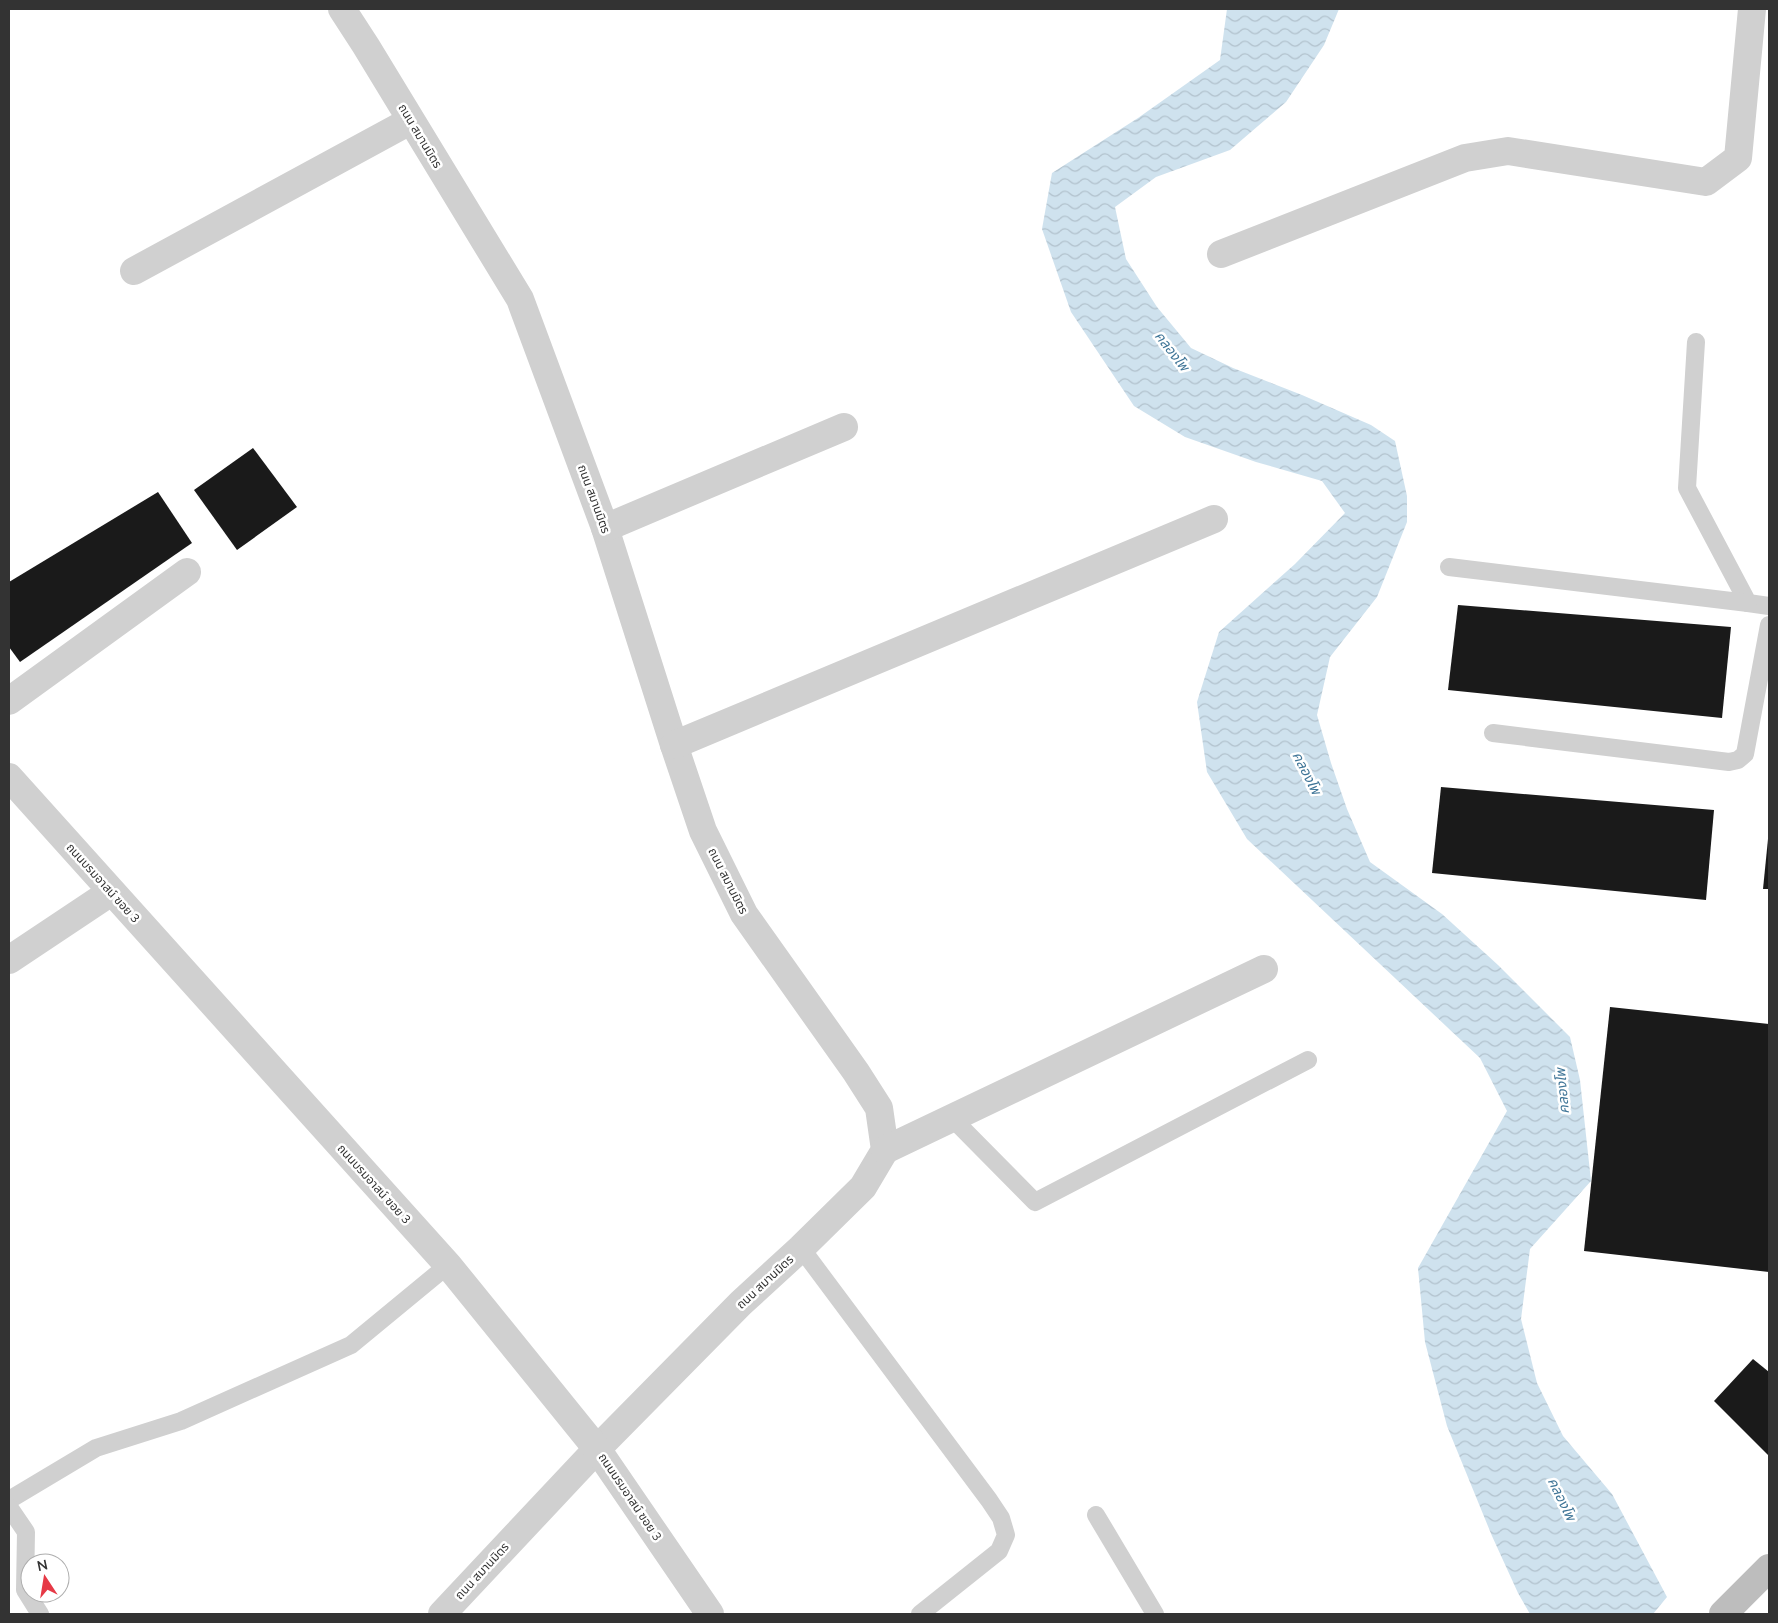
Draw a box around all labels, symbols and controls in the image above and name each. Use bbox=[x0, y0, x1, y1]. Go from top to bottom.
street label: ถนน สมานมิตร bbox=[395, 101, 446, 171]
water label: คลองโพ bbox=[1150, 327, 1195, 377]
street label: ถนน สมานมิตร bbox=[574, 462, 614, 536]
water label: คลองโพ bbox=[1288, 748, 1326, 800]
street label: ถนนบรมอาสน์ ฃอย 3 bbox=[63, 840, 143, 926]
street label: ถนน สมานมิตร bbox=[704, 845, 752, 917]
water label: คลองโพ bbox=[1551, 1065, 1574, 1115]
street label: ถนนบรมอาสน์ ฃอย 3 bbox=[334, 1141, 414, 1227]
street label: ถนน สมานมิตร bbox=[733, 1251, 797, 1313]
street label: ถนนบรมอาสน์ ฃอย 3 bbox=[595, 1450, 665, 1544]
water label: คลองโพ bbox=[1543, 1474, 1581, 1526]
street label: ถนน สมานมิตร bbox=[451, 1539, 513, 1603]
north arrow bbox=[20, 1553, 70, 1603]
text: N bbox=[35, 1555, 50, 1576]

